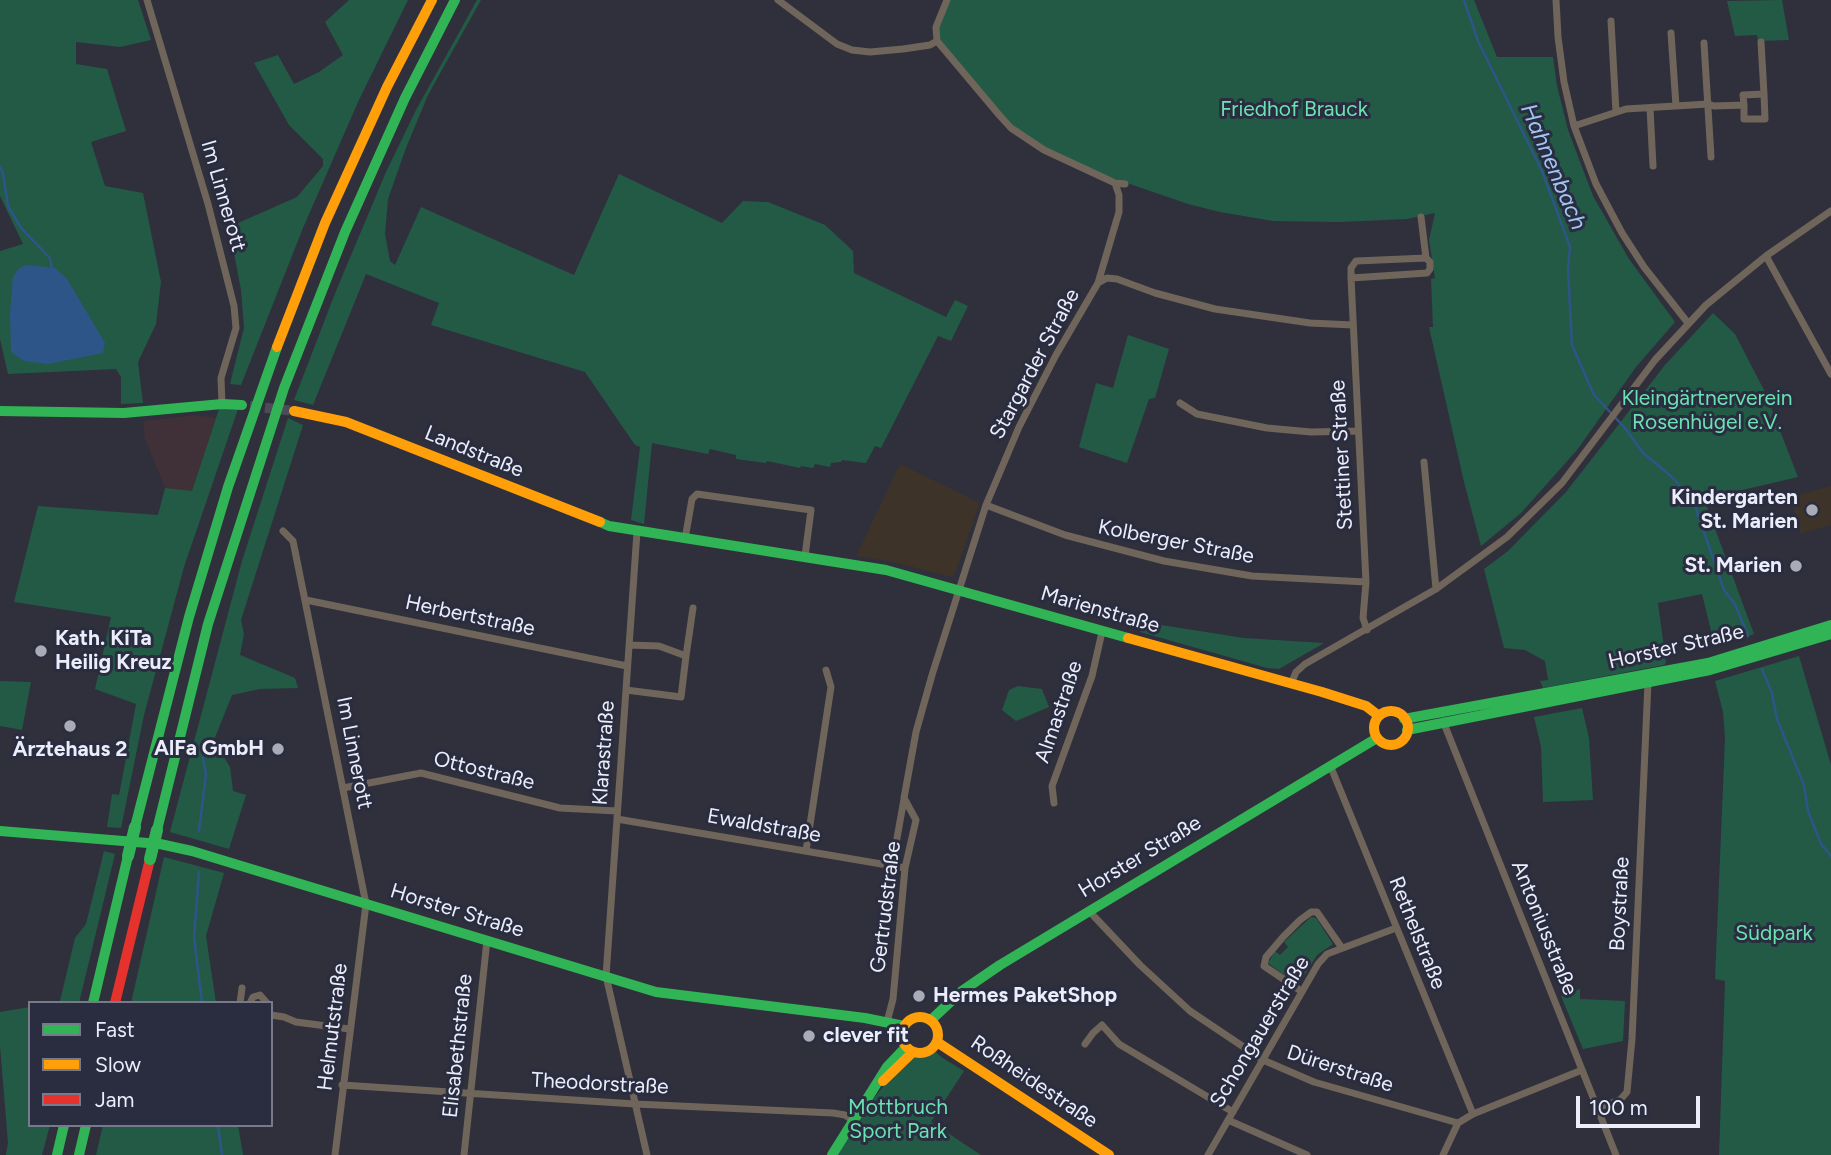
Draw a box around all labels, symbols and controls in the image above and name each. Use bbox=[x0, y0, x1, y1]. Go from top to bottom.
park label: Friedhof Brauck bbox=[1220, 97, 1368, 123]
water label: Hahnenbach bbox=[1514, 100, 1592, 234]
street label: Im Linnerott bbox=[195, 137, 251, 255]
street label: Stargarder Straße bbox=[985, 284, 1085, 444]
street label: Stettiner Straße bbox=[1325, 379, 1359, 531]
park label: Kleingärtnerverein Rosenhügel e.V. bbox=[1621, 386, 1793, 436]
street label: Landstraße bbox=[421, 421, 527, 483]
place label: Kindergarten St. Marien bbox=[1671, 485, 1798, 535]
marker: Kindergarten St. Marien bbox=[1804, 502, 1820, 518]
street label: Kolberger Straße bbox=[1096, 515, 1256, 569]
place label: St. Marien bbox=[1684, 553, 1782, 579]
marker: St. Marien bbox=[1788, 558, 1804, 574]
street label: Marienstraße bbox=[1038, 581, 1162, 639]
street label: Herbertstraße bbox=[403, 590, 537, 642]
street label: Horster Straße bbox=[1606, 619, 1746, 675]
place label: Kath. KiTa Heilig Kreuz bbox=[55, 626, 172, 676]
marker: Kath. KiTa Heilig Kreuz bbox=[33, 643, 49, 659]
street label: Almastraße bbox=[1030, 658, 1088, 766]
street label: Im Linnerott bbox=[331, 694, 377, 812]
street label: Klarastraße bbox=[588, 700, 620, 806]
marker: Ärztehaus 2 bbox=[62, 718, 78, 734]
place label: AlFa GmbH bbox=[154, 736, 264, 762]
place label: Ärztehaus 2 bbox=[13, 737, 127, 763]
marker: AlFa GmbH bbox=[270, 741, 286, 757]
street label: Ottostraße bbox=[431, 746, 537, 796]
street label: Ewaldstraße bbox=[705, 804, 823, 848]
street label: Horster Straße bbox=[1074, 811, 1206, 903]
street label: Gertrudstraße bbox=[865, 840, 907, 974]
street label: Boystraße bbox=[1605, 856, 1635, 952]
street label: Antoniusstraße bbox=[1506, 857, 1582, 999]
street label: Rethelstraße bbox=[1383, 873, 1451, 993]
street label: Horster Straße bbox=[387, 879, 527, 943]
park label: Südpark bbox=[1735, 921, 1813, 947]
street label: Schongauerstraße bbox=[1205, 952, 1315, 1112]
street label: Helmutstraße bbox=[313, 962, 353, 1092]
street label: Elisabethstraße bbox=[438, 973, 478, 1119]
place label: Hermes PaketShop bbox=[933, 983, 1117, 1009]
marker: Hermes PaketShop bbox=[911, 988, 927, 1004]
legend bbox=[28, 1001, 273, 1127]
text: Fast bbox=[95, 1017, 135, 1042]
place label: clever fit bbox=[823, 1023, 909, 1049]
marker: clever fit bbox=[801, 1028, 817, 1044]
street label: Roßheidestraße bbox=[966, 1030, 1102, 1134]
street label: Dürerstraße bbox=[1283, 1040, 1397, 1098]
text: Slow bbox=[95, 1052, 141, 1077]
street label: Theodorstraße bbox=[531, 1068, 669, 1100]
scale bar bbox=[1579, 1082, 1703, 1126]
text: Jam bbox=[95, 1087, 134, 1112]
park label: Mottbruch Sport Park bbox=[848, 1095, 948, 1145]
text: 100 m bbox=[1589, 1095, 1648, 1120]

